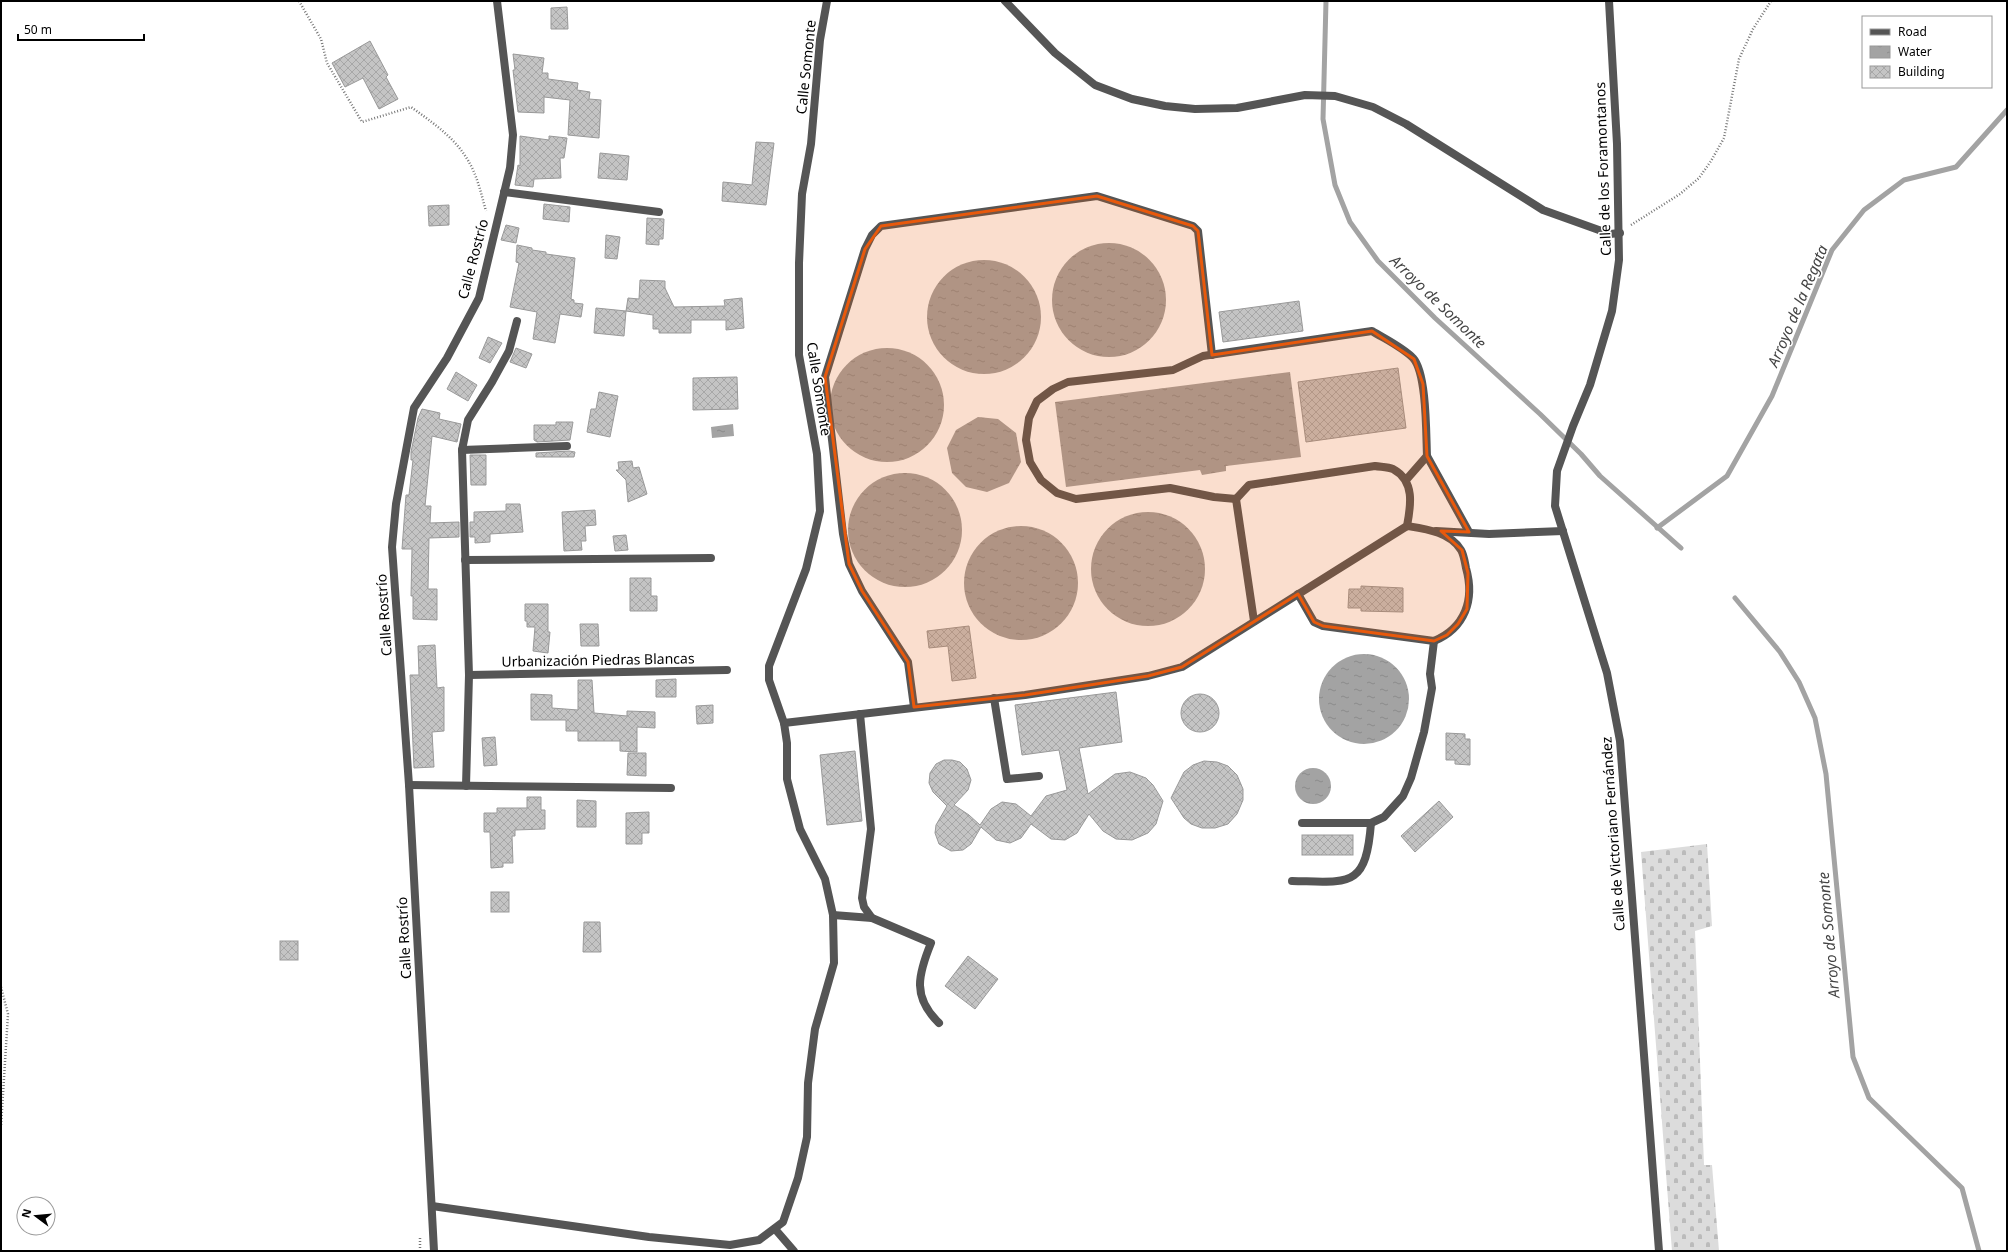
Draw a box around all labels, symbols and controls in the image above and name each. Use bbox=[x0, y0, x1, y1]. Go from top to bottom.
scale bar bbox=[18, 16, 144, 42]
legend bbox=[1862, 16, 1992, 88]
street label: Calle Somonte bbox=[791, 19, 820, 115]
text: 50 m bbox=[24, 21, 52, 38]
text: Road bbox=[1898, 23, 1927, 40]
text: Water bbox=[1898, 43, 1932, 60]
text: Building bbox=[1898, 63, 1945, 80]
street label: Calle de los Foramontanos bbox=[1590, 81, 1615, 256]
street label: Calle Rostrío bbox=[453, 217, 492, 301]
water label: Arroyo de la Regata bbox=[1762, 241, 1832, 371]
water label: Arroyo de Somonte bbox=[1386, 249, 1491, 353]
street label: Calle Somonte bbox=[803, 341, 836, 437]
street label: Calle Rostrío bbox=[371, 573, 396, 657]
street label: Urbanización Piedras Blancas bbox=[501, 648, 695, 671]
street label: Calle de Victoriano Fernández bbox=[1596, 736, 1629, 932]
water label: Arroyo de Somonte bbox=[1812, 871, 1844, 1000]
street label: Calle Rostrío bbox=[392, 896, 415, 980]
north arrow bbox=[16, 1196, 56, 1236]
text: N bbox=[17, 1207, 34, 1219]

